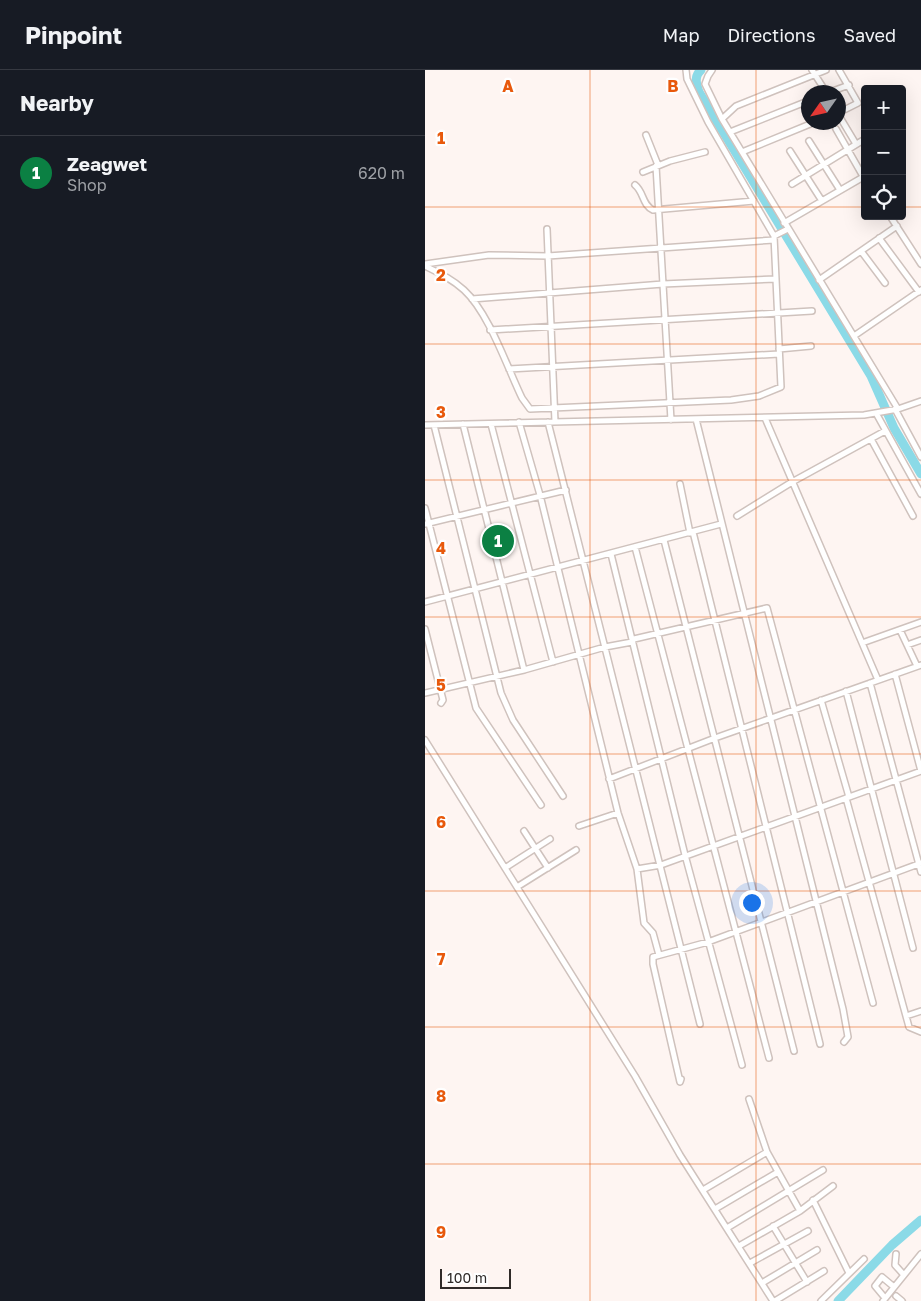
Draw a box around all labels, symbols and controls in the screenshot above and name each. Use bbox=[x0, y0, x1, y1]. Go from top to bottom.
text: Pinpoint bbox=[25, 20, 122, 49]
text: Map bbox=[663, 24, 699, 46]
text: Directions bbox=[727, 24, 815, 46]
text: Saved bbox=[843, 24, 896, 46]
text: A bbox=[502, 76, 514, 96]
text: B bbox=[667, 76, 679, 96]
north arrow bbox=[801, 85, 846, 130]
map controls bbox=[861, 85, 906, 220]
button: + bbox=[861, 85, 906, 130]
text: Nearby bbox=[20, 90, 94, 116]
text: 1 bbox=[437, 128, 445, 148]
button: − bbox=[861, 130, 906, 175]
text: Zeagwet bbox=[67, 152, 147, 175]
text: 1 bbox=[32, 163, 40, 183]
text: 620 m bbox=[358, 163, 405, 183]
text: Shop bbox=[67, 175, 107, 195]
button: locate bbox=[861, 175, 906, 220]
text: 2 bbox=[436, 265, 446, 285]
text: 3 bbox=[436, 402, 446, 422]
pin: 1 bbox=[482, 522, 514, 560]
text: 4 bbox=[436, 538, 446, 558]
text: 5 bbox=[436, 675, 446, 695]
text: 6 bbox=[436, 812, 446, 832]
your location bbox=[739, 890, 765, 916]
text: 7 bbox=[437, 949, 446, 969]
text: 8 bbox=[436, 1086, 446, 1106]
text: 9 bbox=[436, 1222, 446, 1242]
scale bar bbox=[440, 1266, 511, 1289]
text: 100 m bbox=[447, 1269, 487, 1286]

